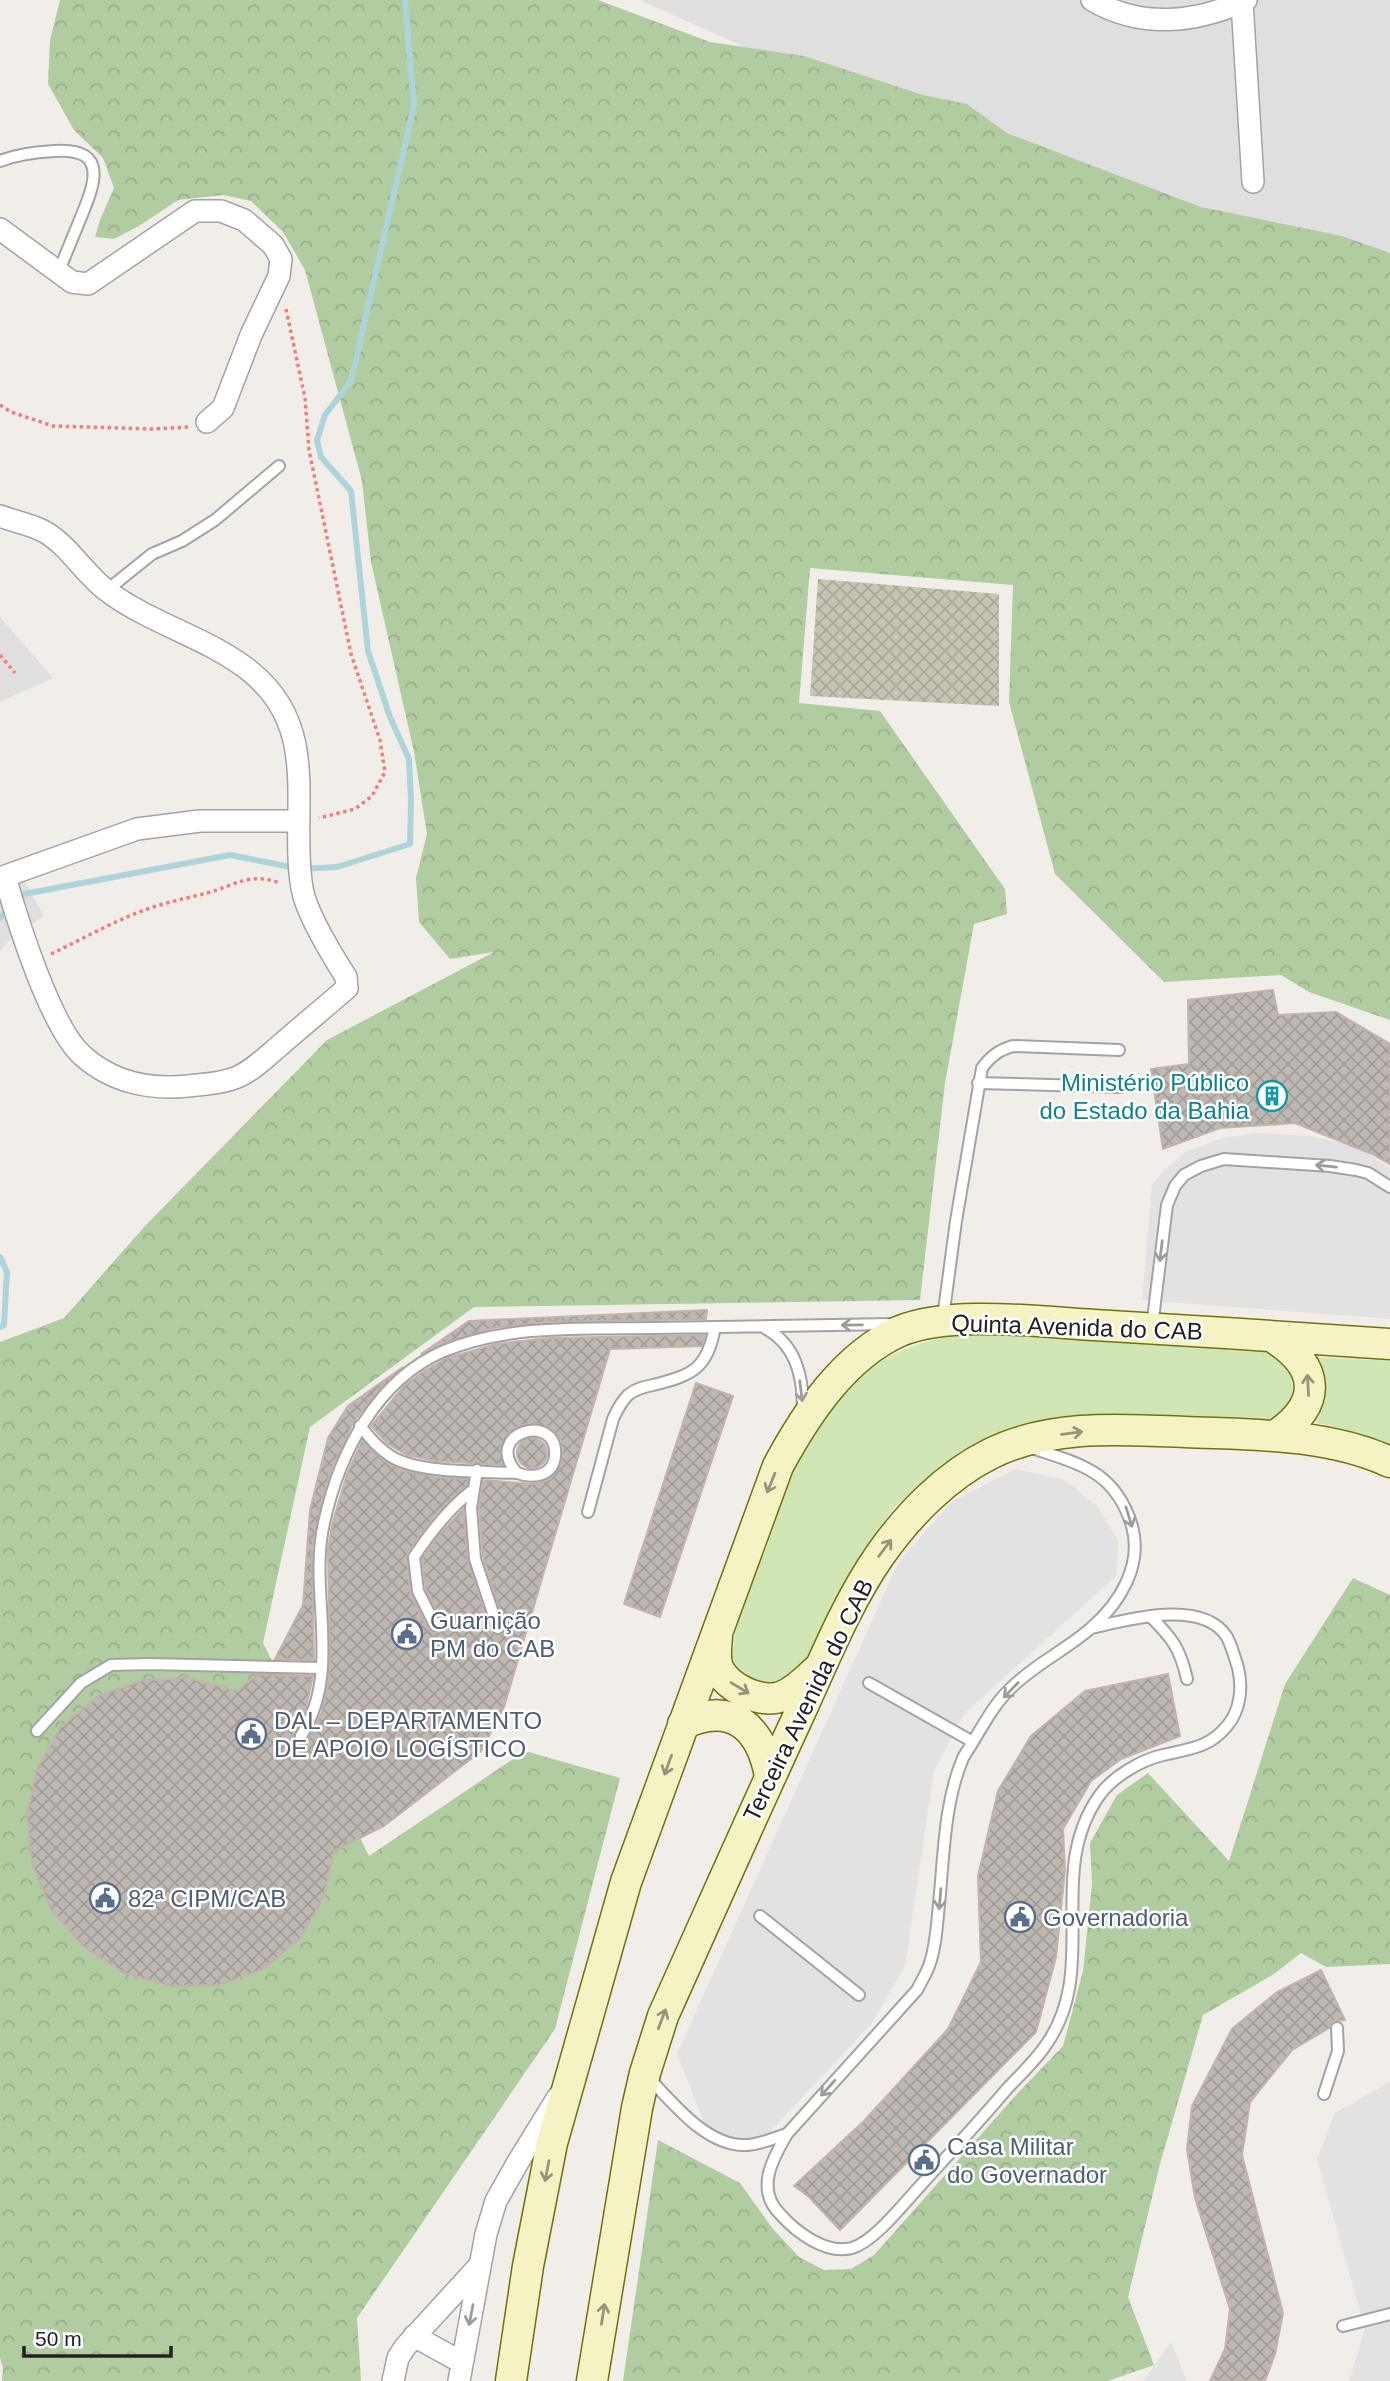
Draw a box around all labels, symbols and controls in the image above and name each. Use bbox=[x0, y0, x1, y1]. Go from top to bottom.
place label: Ministério Público do Estado da Bahia bbox=[1040, 1069, 1250, 1124]
building icon: Ministério Público do Estado da Bahia bbox=[1255, 1079, 1289, 1113]
one-way arrow bbox=[1316, 1159, 1338, 1172]
one-way arrow bbox=[1154, 1240, 1167, 1262]
street label: Quinta Avenida do CAB bbox=[951, 1309, 1203, 1345]
one-way arrow bbox=[840, 1318, 863, 1332]
one-way arrow bbox=[1301, 1374, 1314, 1397]
one-way arrow bbox=[795, 1379, 808, 1402]
one-way arrow bbox=[1060, 1426, 1083, 1439]
one-way arrow bbox=[764, 1471, 777, 1493]
one-way arrow bbox=[1123, 1506, 1136, 1528]
one-way arrow bbox=[878, 1539, 892, 1558]
street label: Terceira Avenida do CAB bbox=[737, 1574, 879, 1826]
place label: Guarnição PM do CAB bbox=[430, 1607, 555, 1662]
public building icon: Guarnição PM do CAB bbox=[390, 1617, 424, 1651]
one-way arrow bbox=[729, 1681, 749, 1695]
one-way arrow bbox=[1002, 1681, 1019, 1698]
place label: DAL – DEPARTAMENTO DE APOIO LOGÍSTICO bbox=[274, 1707, 542, 1762]
public building icon: DAL – DEPARTAMENTO DE APOIO LOGÍSTICO bbox=[234, 1717, 268, 1751]
one-way arrow bbox=[661, 1754, 673, 1776]
public building icon: 82ª CIPM/CAB bbox=[88, 1881, 122, 1915]
place label: 82ª CIPM/CAB bbox=[128, 1885, 286, 1912]
one-way arrow bbox=[933, 1887, 946, 1910]
public building icon: Governadoria bbox=[1003, 1900, 1037, 1934]
place label: Governadoria bbox=[1043, 1904, 1189, 1931]
one-way arrow bbox=[657, 2009, 670, 2031]
one-way arrow bbox=[820, 2079, 836, 2097]
place label: Casa Militar do Governador bbox=[947, 2133, 1107, 2188]
public building icon: Casa Militar do Governador bbox=[907, 2143, 941, 2177]
one-way arrow bbox=[539, 2159, 553, 2182]
one-way arrow bbox=[463, 2303, 477, 2326]
one-way arrow bbox=[597, 2303, 610, 2326]
scale bar bbox=[24, 2314, 172, 2358]
text: 50 m bbox=[35, 2327, 82, 2350]

